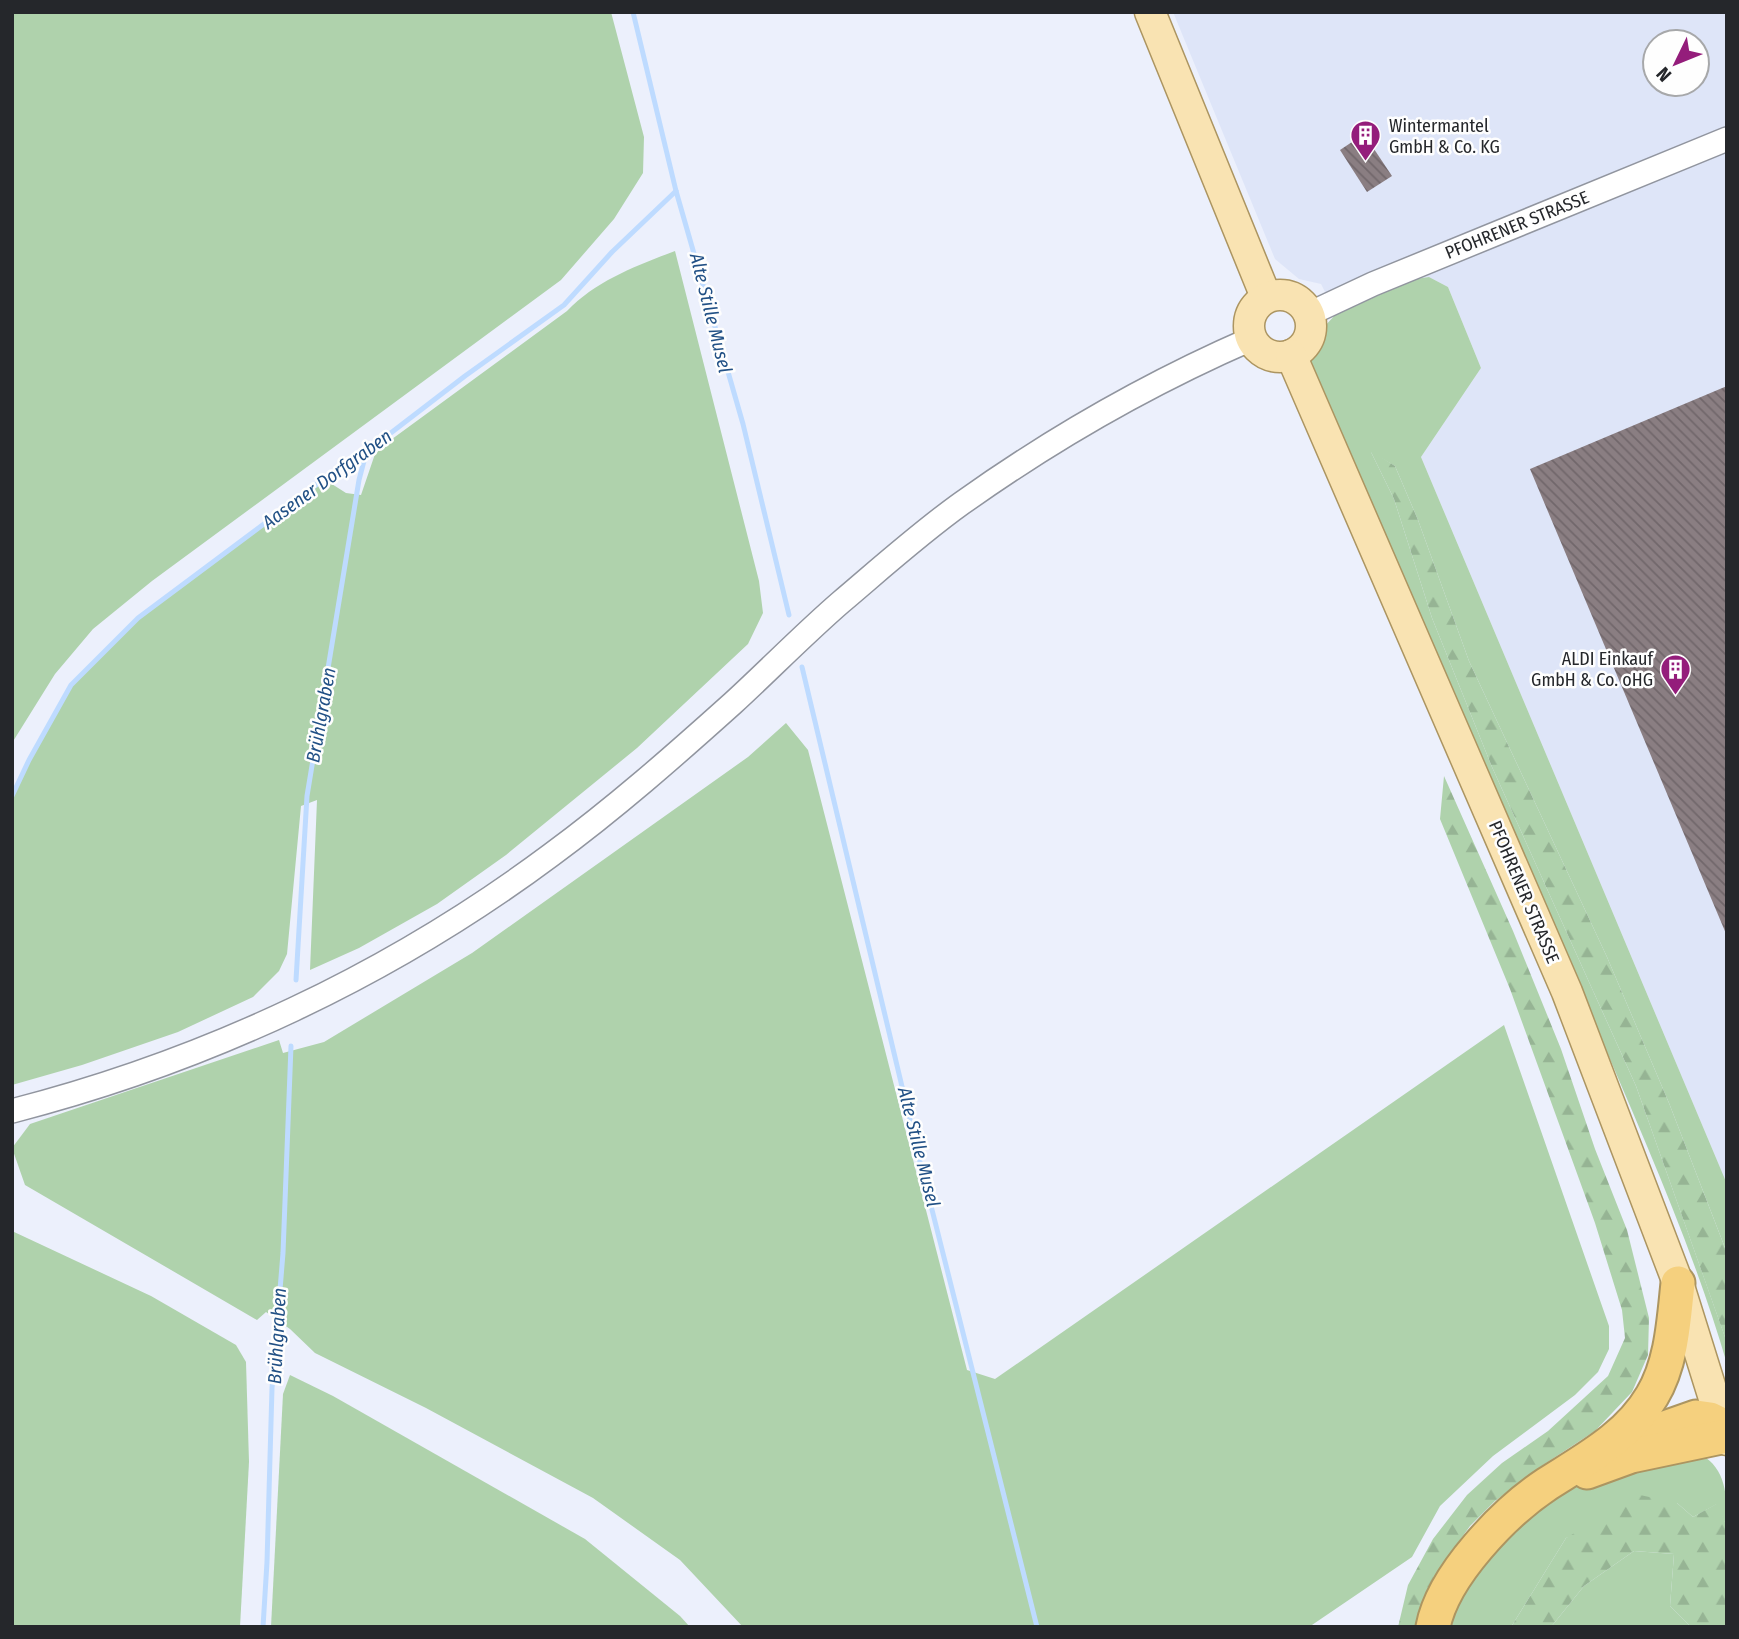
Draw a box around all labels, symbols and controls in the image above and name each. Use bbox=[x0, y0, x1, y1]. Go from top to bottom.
north arrow bbox=[1641, 28, 1711, 98]
text: N bbox=[1652, 62, 1676, 86]
place label: Wintermantel GmbH & Co. KG bbox=[1389, 115, 1500, 158]
building icon: Wintermantel GmbH & Co. KG bbox=[1349, 119, 1383, 163]
street label: PFOHRENER STRASSE bbox=[1442, 186, 1592, 264]
water label: Alte Stille Musel bbox=[685, 250, 737, 375]
water label: Aasener Dorfgraben bbox=[257, 424, 396, 534]
place label: ALDI Einkauf GmbH & Co. oHG bbox=[1531, 648, 1654, 691]
building icon: ALDI Einkauf GmbH & Co. oHG bbox=[1659, 652, 1693, 696]
water label: Brühlgraben bbox=[301, 666, 341, 764]
street label: PFOHRENER STRASSE bbox=[1484, 817, 1564, 967]
water label: Alte Stille Musel bbox=[893, 1084, 945, 1209]
water label: Brühlgraben bbox=[263, 1287, 291, 1385]

